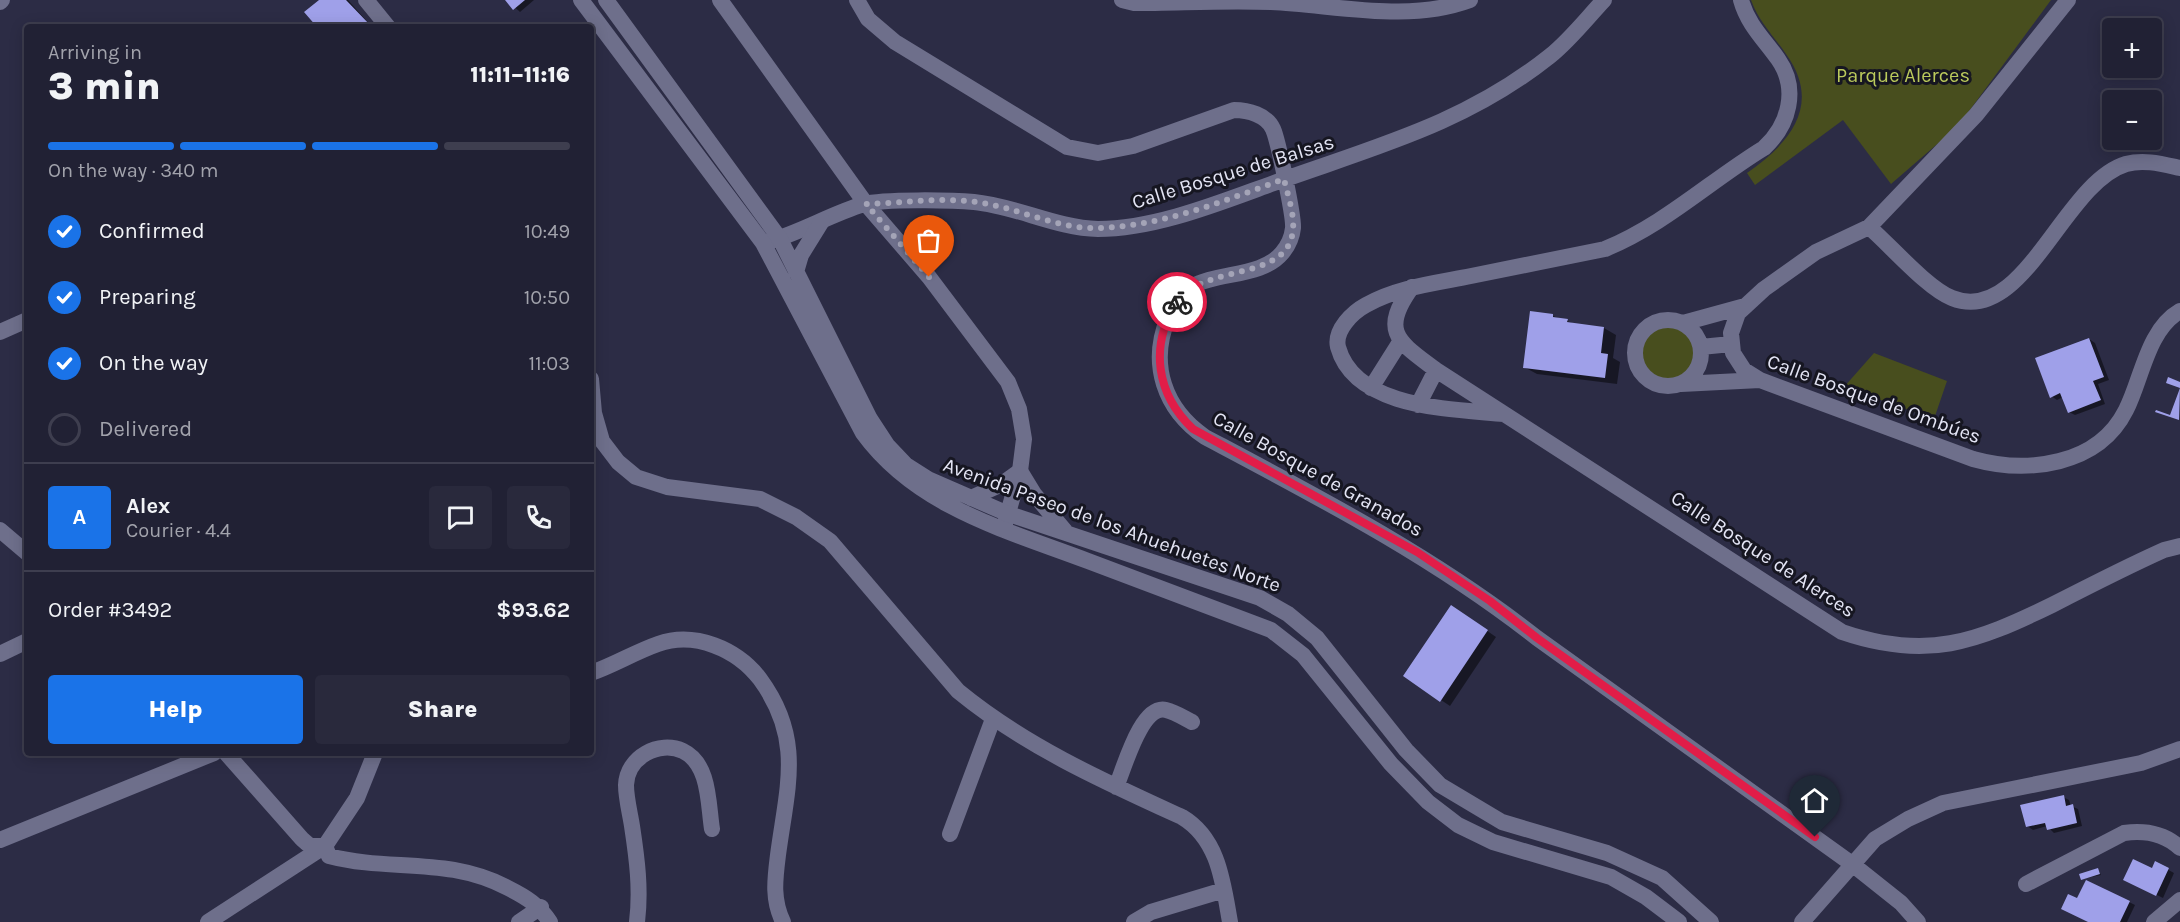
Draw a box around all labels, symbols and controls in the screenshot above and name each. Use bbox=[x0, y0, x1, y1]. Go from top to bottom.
map controls bbox=[2102, 18, 2162, 150]
button: + bbox=[2102, 18, 2162, 78]
text: Arriving in bbox=[48, 41, 142, 64]
text: 11:11–11:16 bbox=[470, 62, 570, 88]
text: 3 min bbox=[48, 63, 161, 109]
park label: Parque Alerces bbox=[1836, 64, 1970, 87]
button: − bbox=[2102, 90, 2162, 150]
street label: Calle Bosque de Balsas bbox=[1129, 130, 1337, 214]
text: On the way · 340 m bbox=[48, 159, 219, 182]
icon: check bbox=[48, 215, 81, 248]
pin bbox=[903, 215, 954, 277]
text: Confirmed bbox=[99, 218, 205, 244]
text: 10:49 bbox=[524, 220, 570, 243]
icon: bag bbox=[912, 224, 945, 257]
courier bbox=[1147, 272, 1207, 332]
icon: check bbox=[48, 281, 81, 314]
text: Preparing bbox=[99, 284, 196, 310]
text: 10:50 bbox=[524, 286, 570, 309]
icon: bike bbox=[1161, 286, 1194, 319]
icon: check bbox=[48, 347, 81, 380]
text: On the way bbox=[99, 350, 208, 376]
street label: Calle Bosque de Ombúes bbox=[1764, 350, 1984, 448]
text: 11:03 bbox=[528, 352, 570, 375]
street label: Calle Bosque de Granados bbox=[1209, 407, 1427, 541]
text: Delivered bbox=[99, 416, 192, 442]
street label: Avenida Paseo de los Ahuehuetes Norte bbox=[940, 453, 1284, 597]
button: chat bbox=[429, 486, 492, 549]
button: phone bbox=[507, 486, 570, 549]
street label: Calle Bosque de Alerces bbox=[1667, 486, 1859, 622]
text: Alex bbox=[126, 493, 170, 519]
text: A bbox=[73, 504, 86, 530]
text: Courier · 4.4 bbox=[126, 519, 231, 542]
text: Order #3492 bbox=[48, 597, 172, 623]
text: $93.62 bbox=[496, 597, 570, 623]
button: Help bbox=[48, 675, 303, 744]
button: Share bbox=[315, 675, 570, 744]
pin bbox=[1789, 775, 1840, 837]
icon: home bbox=[1798, 784, 1831, 817]

